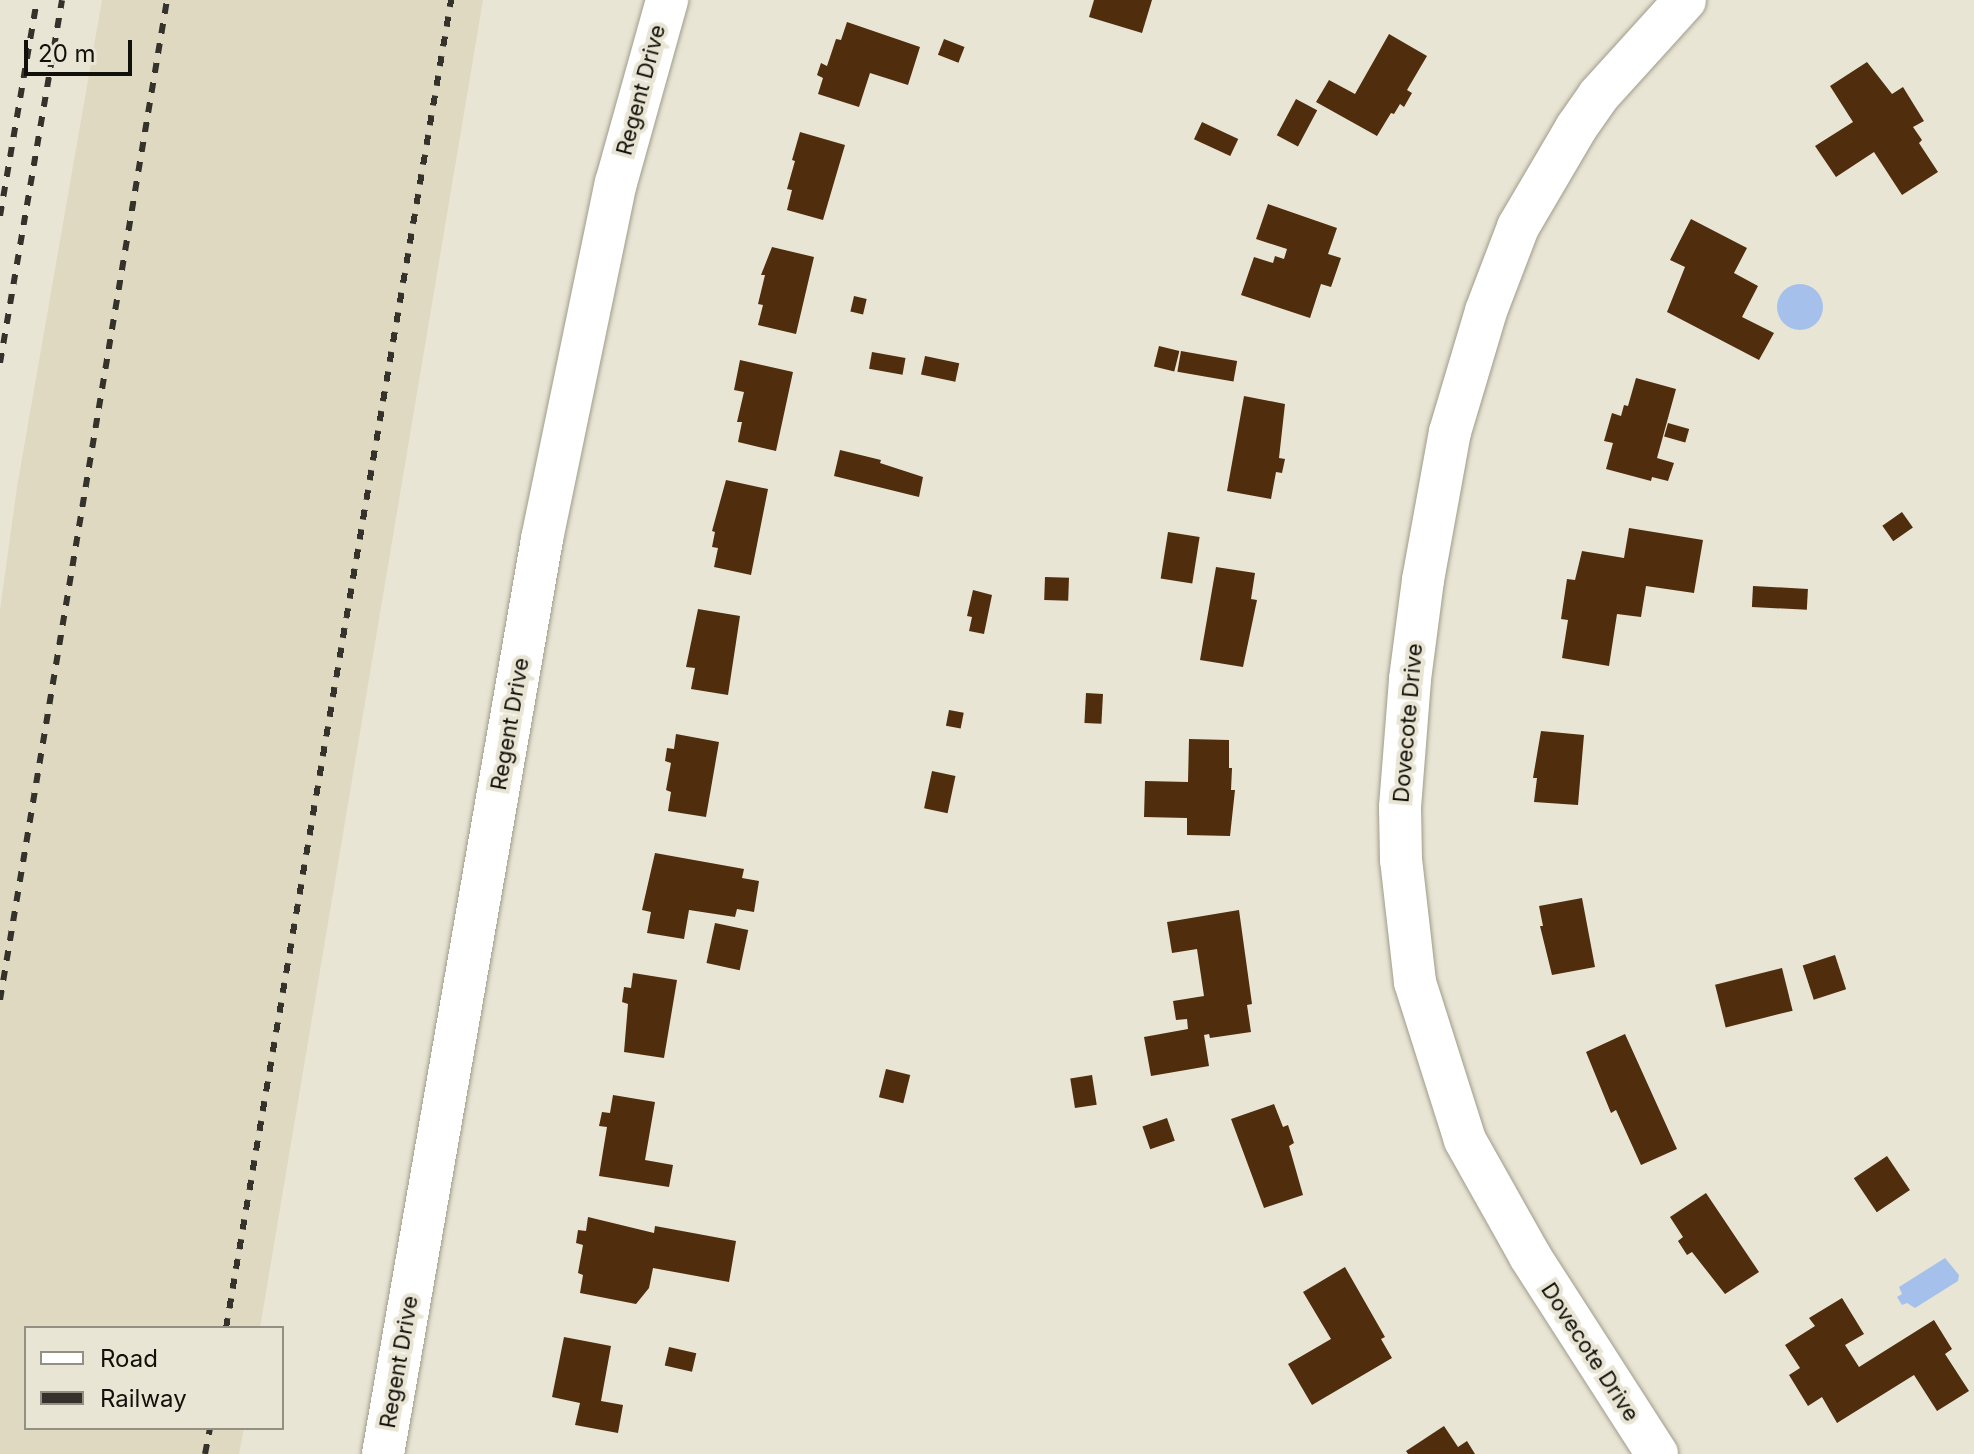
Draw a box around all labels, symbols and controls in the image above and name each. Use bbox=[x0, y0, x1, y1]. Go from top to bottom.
street label: Regent Drive bbox=[611, 22, 671, 158]
scale bar bbox=[28, 24, 136, 74]
text: 20 m bbox=[38, 39, 96, 68]
street label: Dovecote Drive bbox=[1388, 642, 1428, 804]
street label: Regent Drive bbox=[485, 656, 535, 792]
street label: Dovecote Drive bbox=[1535, 1278, 1645, 1426]
street label: Regent Drive bbox=[374, 1294, 424, 1430]
legend bbox=[24, 1326, 284, 1430]
text: Road bbox=[100, 1344, 158, 1373]
text: Railway bbox=[100, 1384, 187, 1413]

